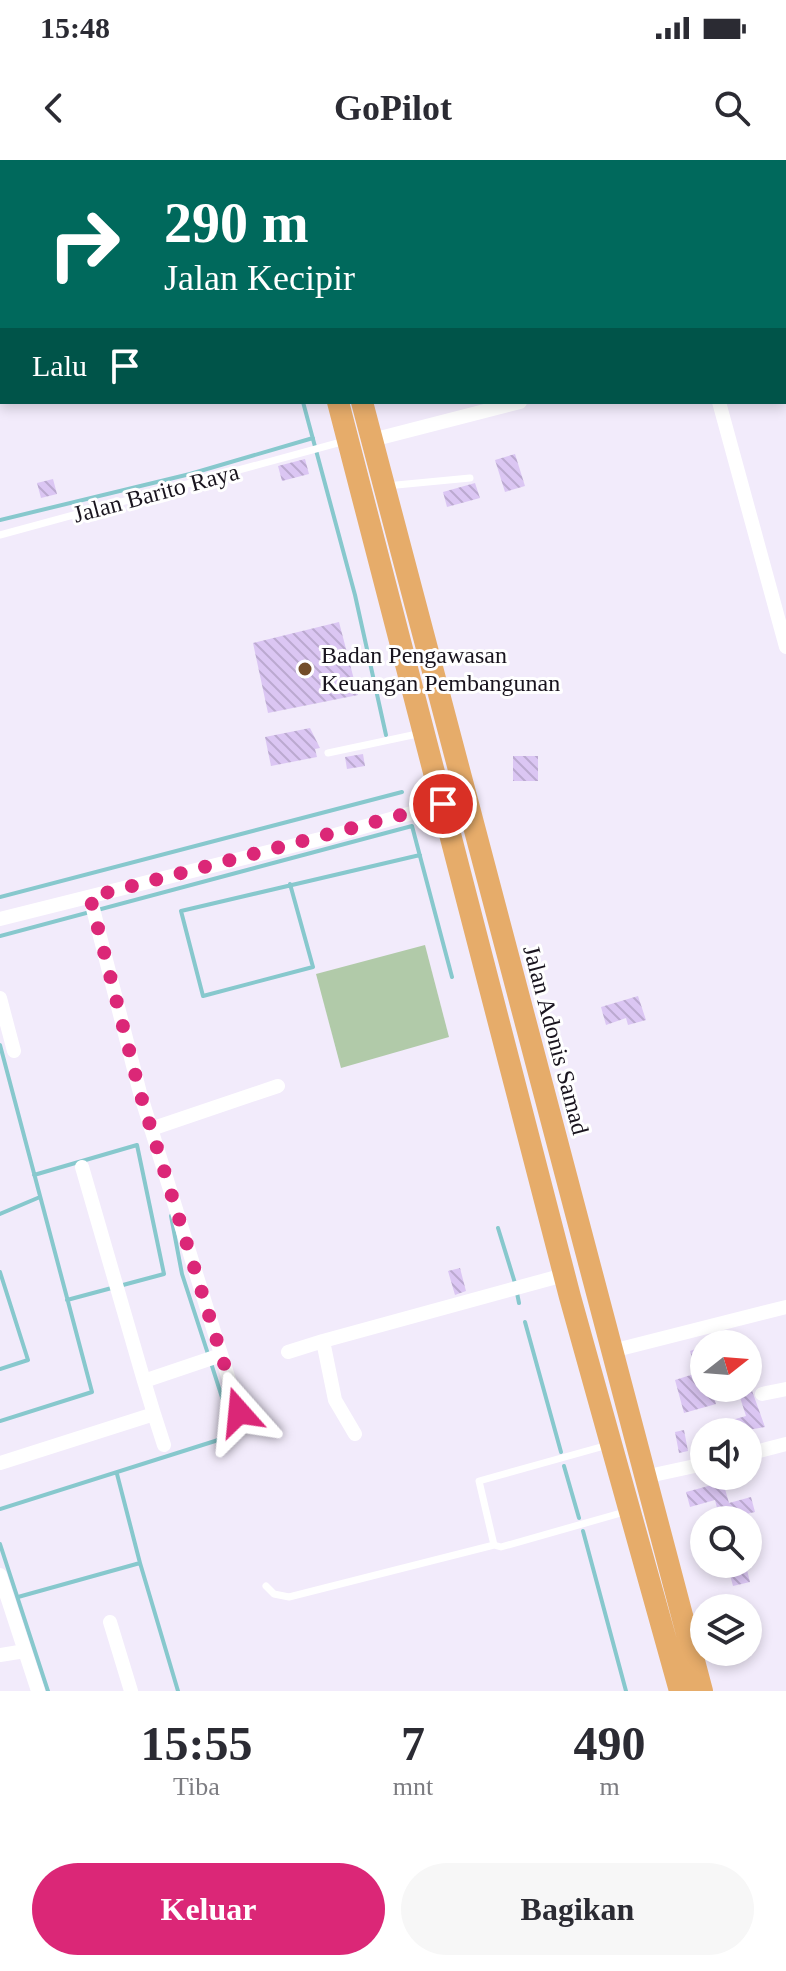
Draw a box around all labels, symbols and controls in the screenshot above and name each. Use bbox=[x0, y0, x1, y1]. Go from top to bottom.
text: 15:48 bbox=[40, 11, 110, 44]
icon: back bbox=[32, 86, 76, 130]
icon: search bbox=[710, 86, 754, 130]
text: GoPilot bbox=[334, 88, 452, 128]
icon: right bbox=[32, 192, 136, 296]
text: 290 m bbox=[164, 192, 309, 254]
text: Jalan Kecipir bbox=[164, 258, 355, 298]
icon: arrive bbox=[103, 344, 147, 388]
text: Lalu bbox=[32, 349, 87, 382]
street label: Jalan Barito Raya bbox=[70, 458, 242, 528]
place label: Badan Pengawasan Keuangan Pembangunan bbox=[321, 642, 560, 696]
marker: Badan Pengawasan Keuangan Pembangunan bbox=[296, 660, 314, 678]
pin bbox=[409, 770, 477, 838]
icon: arrive bbox=[421, 782, 465, 826]
street label: Jalan Adonis Samad bbox=[518, 943, 594, 1137]
north arrow bbox=[690, 1330, 762, 1402]
map controls bbox=[690, 1330, 762, 1666]
position arrow bbox=[197, 1370, 281, 1454]
button: sound bbox=[690, 1418, 762, 1490]
button: search bbox=[690, 1506, 762, 1578]
button: layers bbox=[690, 1594, 762, 1666]
text: 15:55 bbox=[140, 1717, 252, 1770]
text: 7 bbox=[401, 1717, 425, 1770]
text: 490 bbox=[574, 1717, 646, 1770]
text: Tiba bbox=[173, 1772, 220, 1801]
text: mnt bbox=[393, 1772, 433, 1801]
text: m bbox=[599, 1772, 620, 1801]
button: Keluar bbox=[32, 1863, 385, 1955]
button: Bagikan bbox=[401, 1863, 754, 1955]

